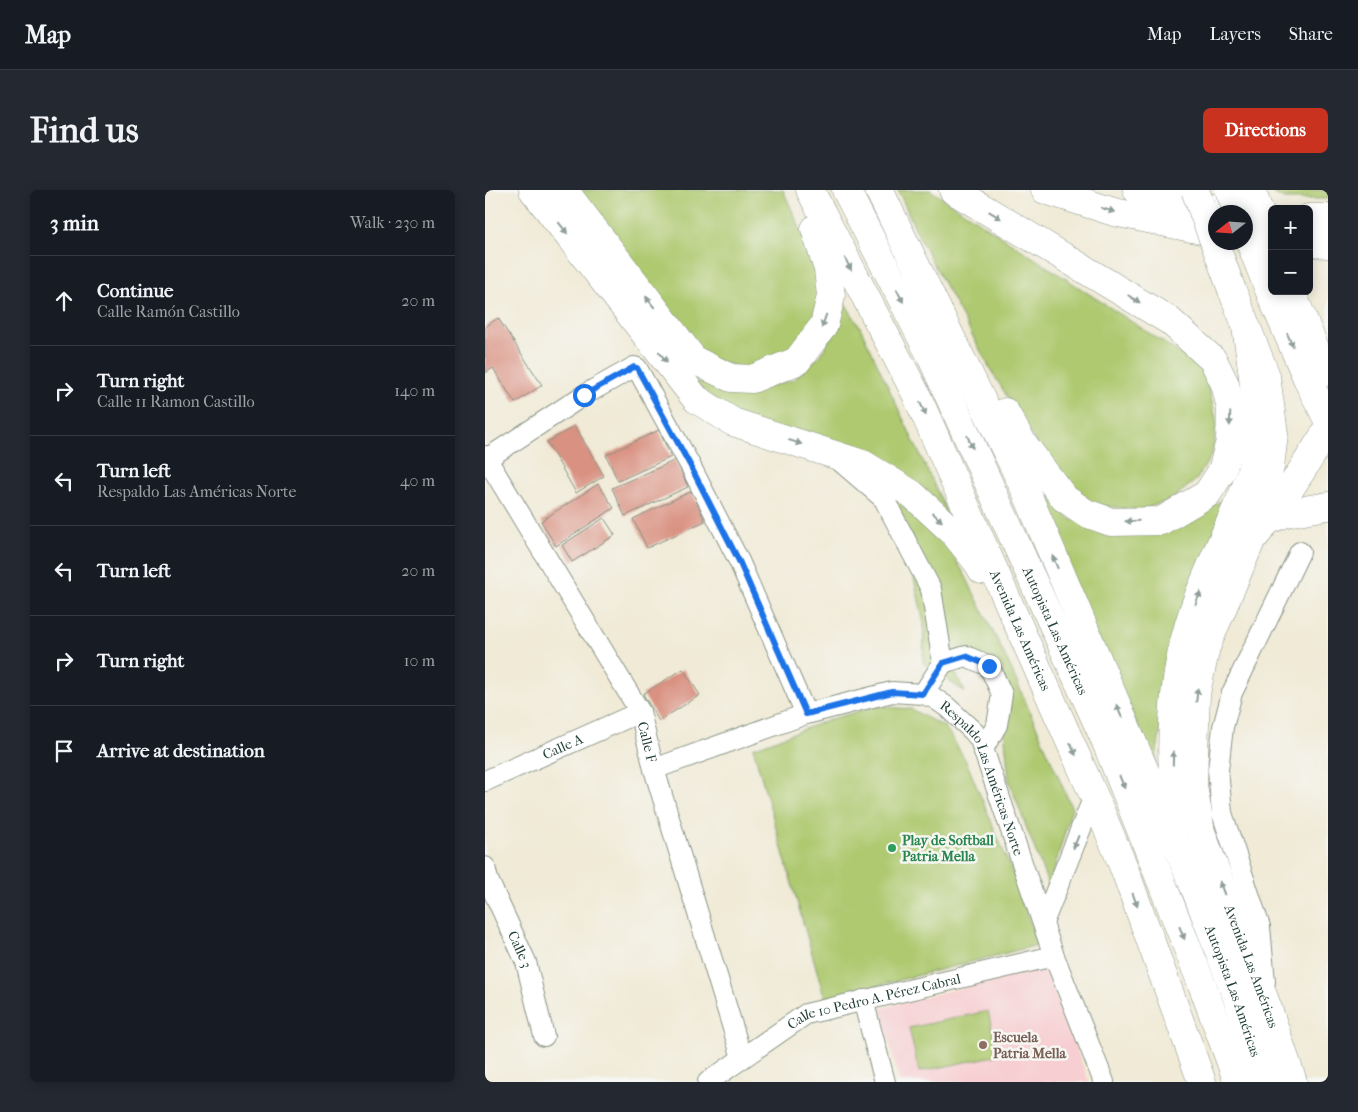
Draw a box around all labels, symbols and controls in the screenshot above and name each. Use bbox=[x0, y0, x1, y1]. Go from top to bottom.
text: Map bbox=[25, 21, 71, 49]
text: Map bbox=[1147, 24, 1181, 45]
text: Layers bbox=[1209, 24, 1261, 45]
text: Share bbox=[1289, 24, 1333, 45]
button: Directions bbox=[1203, 108, 1328, 153]
text: Find us bbox=[30, 110, 139, 151]
north arrow bbox=[1208, 205, 1253, 250]
map controls bbox=[1268, 205, 1313, 295]
button: + bbox=[1268, 205, 1313, 250]
one-way arrow bbox=[1101, 207, 1116, 214]
text: 3 min bbox=[50, 211, 99, 235]
one-way arrow bbox=[988, 211, 1001, 220]
text: Walk · 230 m bbox=[350, 213, 435, 232]
one-way arrow bbox=[557, 222, 568, 235]
button: − bbox=[1268, 250, 1313, 295]
one-way arrow bbox=[844, 257, 853, 271]
text: Continue bbox=[97, 280, 173, 302]
icon: ahead bbox=[50, 287, 78, 315]
one-way arrow bbox=[896, 288, 904, 303]
text: 20 m bbox=[401, 291, 435, 310]
one-way arrow bbox=[1127, 294, 1140, 303]
one-way arrow bbox=[644, 296, 655, 309]
text: Calle Ramón Castillo bbox=[97, 302, 240, 321]
one-way arrow bbox=[820, 314, 828, 329]
one-way arrow bbox=[1287, 333, 1295, 347]
one-way arrow bbox=[657, 350, 668, 363]
text: Turn right bbox=[97, 370, 184, 392]
icon: right bbox=[50, 377, 78, 405]
text: 140 m bbox=[394, 381, 435, 400]
route start bbox=[573, 384, 596, 407]
text: Calle 11 Ramon Castillo bbox=[97, 392, 255, 411]
one-way arrow bbox=[919, 402, 927, 416]
one-way arrow bbox=[1226, 411, 1234, 427]
one-way arrow bbox=[967, 435, 975, 449]
one-way arrow bbox=[787, 439, 802, 447]
text: Turn left bbox=[97, 460, 171, 482]
icon: left bbox=[50, 467, 78, 495]
text: 40 m bbox=[400, 471, 435, 490]
text: Respaldo Las Américas Norte bbox=[97, 482, 296, 501]
one-way arrow bbox=[930, 511, 942, 523]
one-way arrow bbox=[1124, 517, 1140, 525]
one-way arrow bbox=[1051, 555, 1059, 569]
icon: left bbox=[50, 557, 78, 585]
text: Turn left bbox=[97, 560, 171, 582]
text: 20 m bbox=[401, 561, 435, 580]
street label: Autopista Las Américas bbox=[1019, 563, 1092, 697]
street label: Avenida Las Américas bbox=[986, 566, 1055, 693]
one-way arrow bbox=[1195, 591, 1202, 606]
icon: right bbox=[50, 647, 78, 675]
text: Turn right bbox=[97, 650, 184, 672]
text: 10 m bbox=[404, 651, 435, 670]
route end bbox=[978, 655, 1001, 678]
one-way arrow bbox=[1193, 687, 1201, 703]
street label: Respaldo Las Américas Norte bbox=[937, 696, 1027, 858]
one-way arrow bbox=[1115, 703, 1123, 718]
street label: Calle F bbox=[634, 720, 661, 764]
street label: Calle A bbox=[540, 730, 586, 763]
icon: arrive bbox=[50, 737, 78, 765]
text: Arrive at destination bbox=[97, 740, 265, 762]
one-way arrow bbox=[1070, 742, 1078, 756]
one-way arrow bbox=[1170, 750, 1178, 766]
one-way arrow bbox=[1118, 775, 1126, 790]
place label: Play de Softball Patria Mella bbox=[902, 832, 994, 865]
one-way arrow bbox=[1072, 834, 1079, 849]
marker: Play de Softball Patria Mella bbox=[886, 842, 898, 854]
one-way arrow bbox=[1218, 881, 1226, 895]
one-way arrow bbox=[1131, 893, 1139, 908]
street label: Avenida Las Américas bbox=[1220, 901, 1282, 1030]
street label: Autopista Las Américas bbox=[1201, 921, 1264, 1059]
one-way arrow bbox=[1178, 926, 1186, 941]
street label: Calle 3 bbox=[504, 928, 536, 970]
street label: Calle 10 Pedro A. Pérez Cabral bbox=[784, 970, 962, 1033]
place label: Escuela Patria Mella bbox=[993, 1029, 1067, 1062]
marker: Escuela Patria Mella bbox=[977, 1039, 989, 1051]

